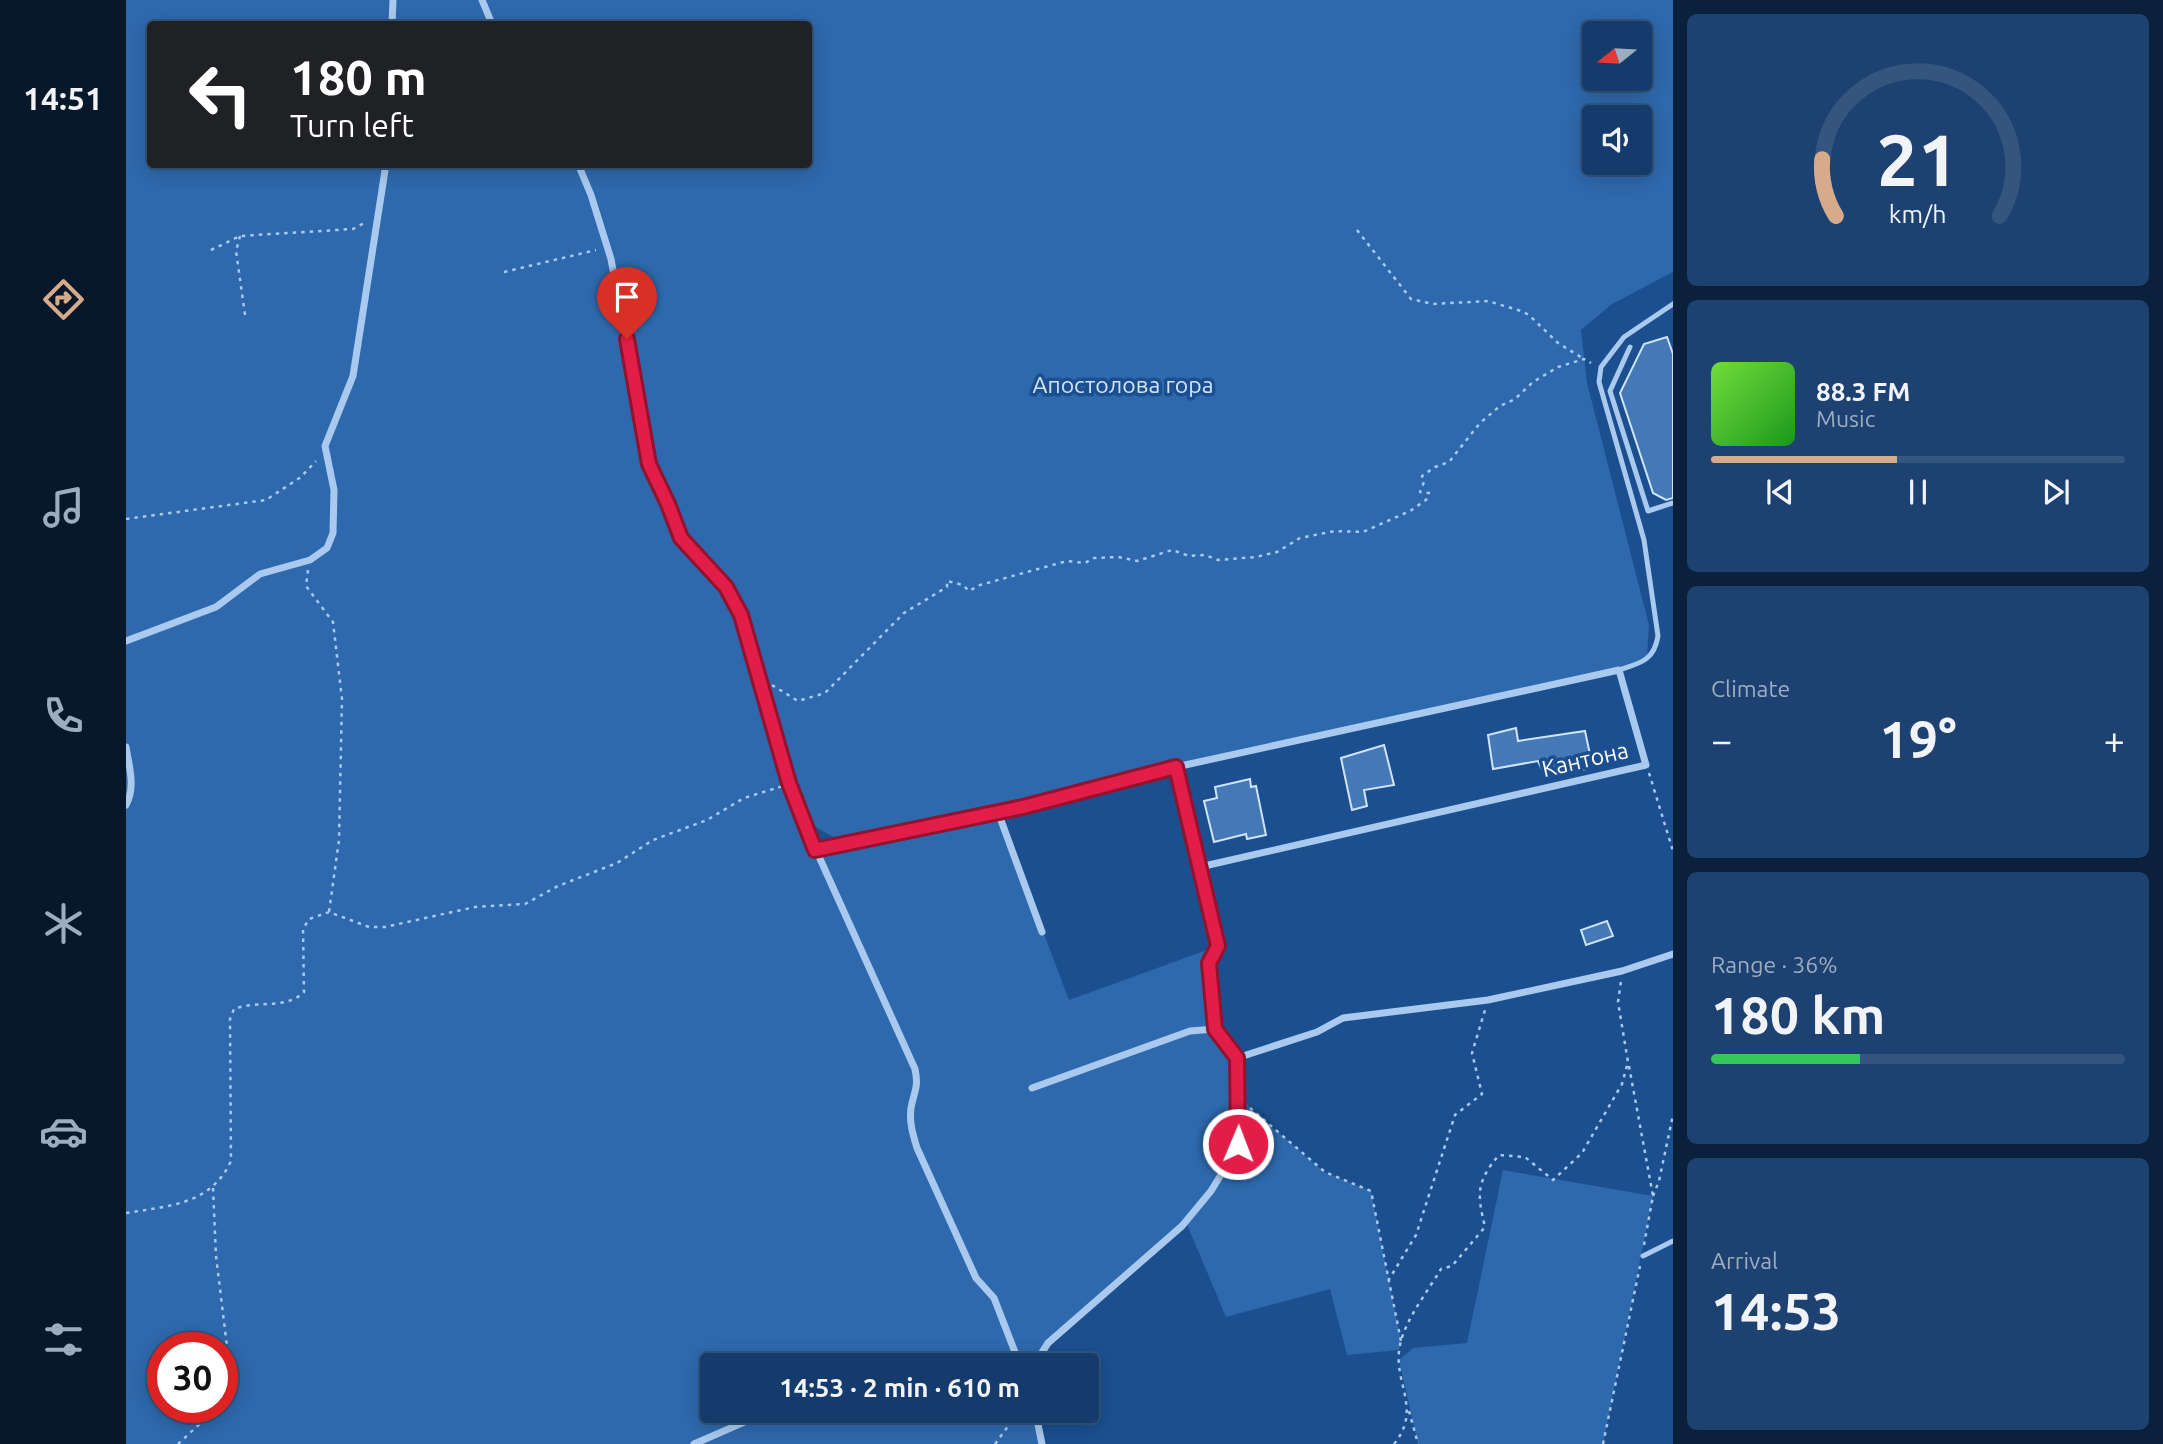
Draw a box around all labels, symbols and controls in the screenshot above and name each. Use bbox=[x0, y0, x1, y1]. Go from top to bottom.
north arrow bbox=[1582, 21, 1652, 91]
map controls bbox=[1582, 21, 1652, 175]
icon: left bbox=[175, 49, 266, 140]
text: 180 m bbox=[290, 49, 427, 104]
text: 14:51 bbox=[23, 80, 103, 116]
button: sound bbox=[1582, 105, 1652, 175]
text: Turn left bbox=[290, 107, 414, 143]
text: 21 bbox=[1877, 118, 1959, 200]
text: km/h bbox=[1889, 200, 1947, 228]
pin bbox=[597, 267, 657, 339]
icon: directions bbox=[39, 275, 88, 324]
icon: arrive bbox=[608, 278, 646, 316]
park label: Апостолова гора bbox=[1033, 372, 1213, 397]
text: 88.3 FM bbox=[1816, 377, 1910, 406]
text: Music bbox=[1816, 406, 1875, 431]
icon: previous bbox=[1761, 473, 1799, 511]
icon: pause bbox=[1899, 473, 1937, 511]
icon: next bbox=[2037, 473, 2075, 511]
icon: music bbox=[39, 483, 88, 532]
text: Climate bbox=[1711, 676, 1790, 701]
icon: phone bbox=[39, 691, 88, 740]
text: 19° bbox=[1879, 710, 1957, 768]
text: − bbox=[1711, 719, 1732, 761]
text: + bbox=[2104, 719, 2125, 761]
street label: Кантона bbox=[1539, 737, 1631, 781]
icon: climate bbox=[39, 899, 88, 948]
text: Range · 36% bbox=[1711, 952, 1838, 977]
text: 180 km bbox=[1711, 986, 1885, 1044]
icon: car bbox=[39, 1107, 88, 1156]
position arrow bbox=[1201, 1107, 1275, 1181]
text: Arrival bbox=[1711, 1248, 1778, 1273]
text: 14:53 bbox=[1711, 1282, 1841, 1340]
icon: filters bbox=[39, 1315, 88, 1364]
speed limit sign: 30 bbox=[147, 1332, 238, 1423]
text: 14:53 · 2 min · 610 m bbox=[779, 1373, 1020, 1402]

